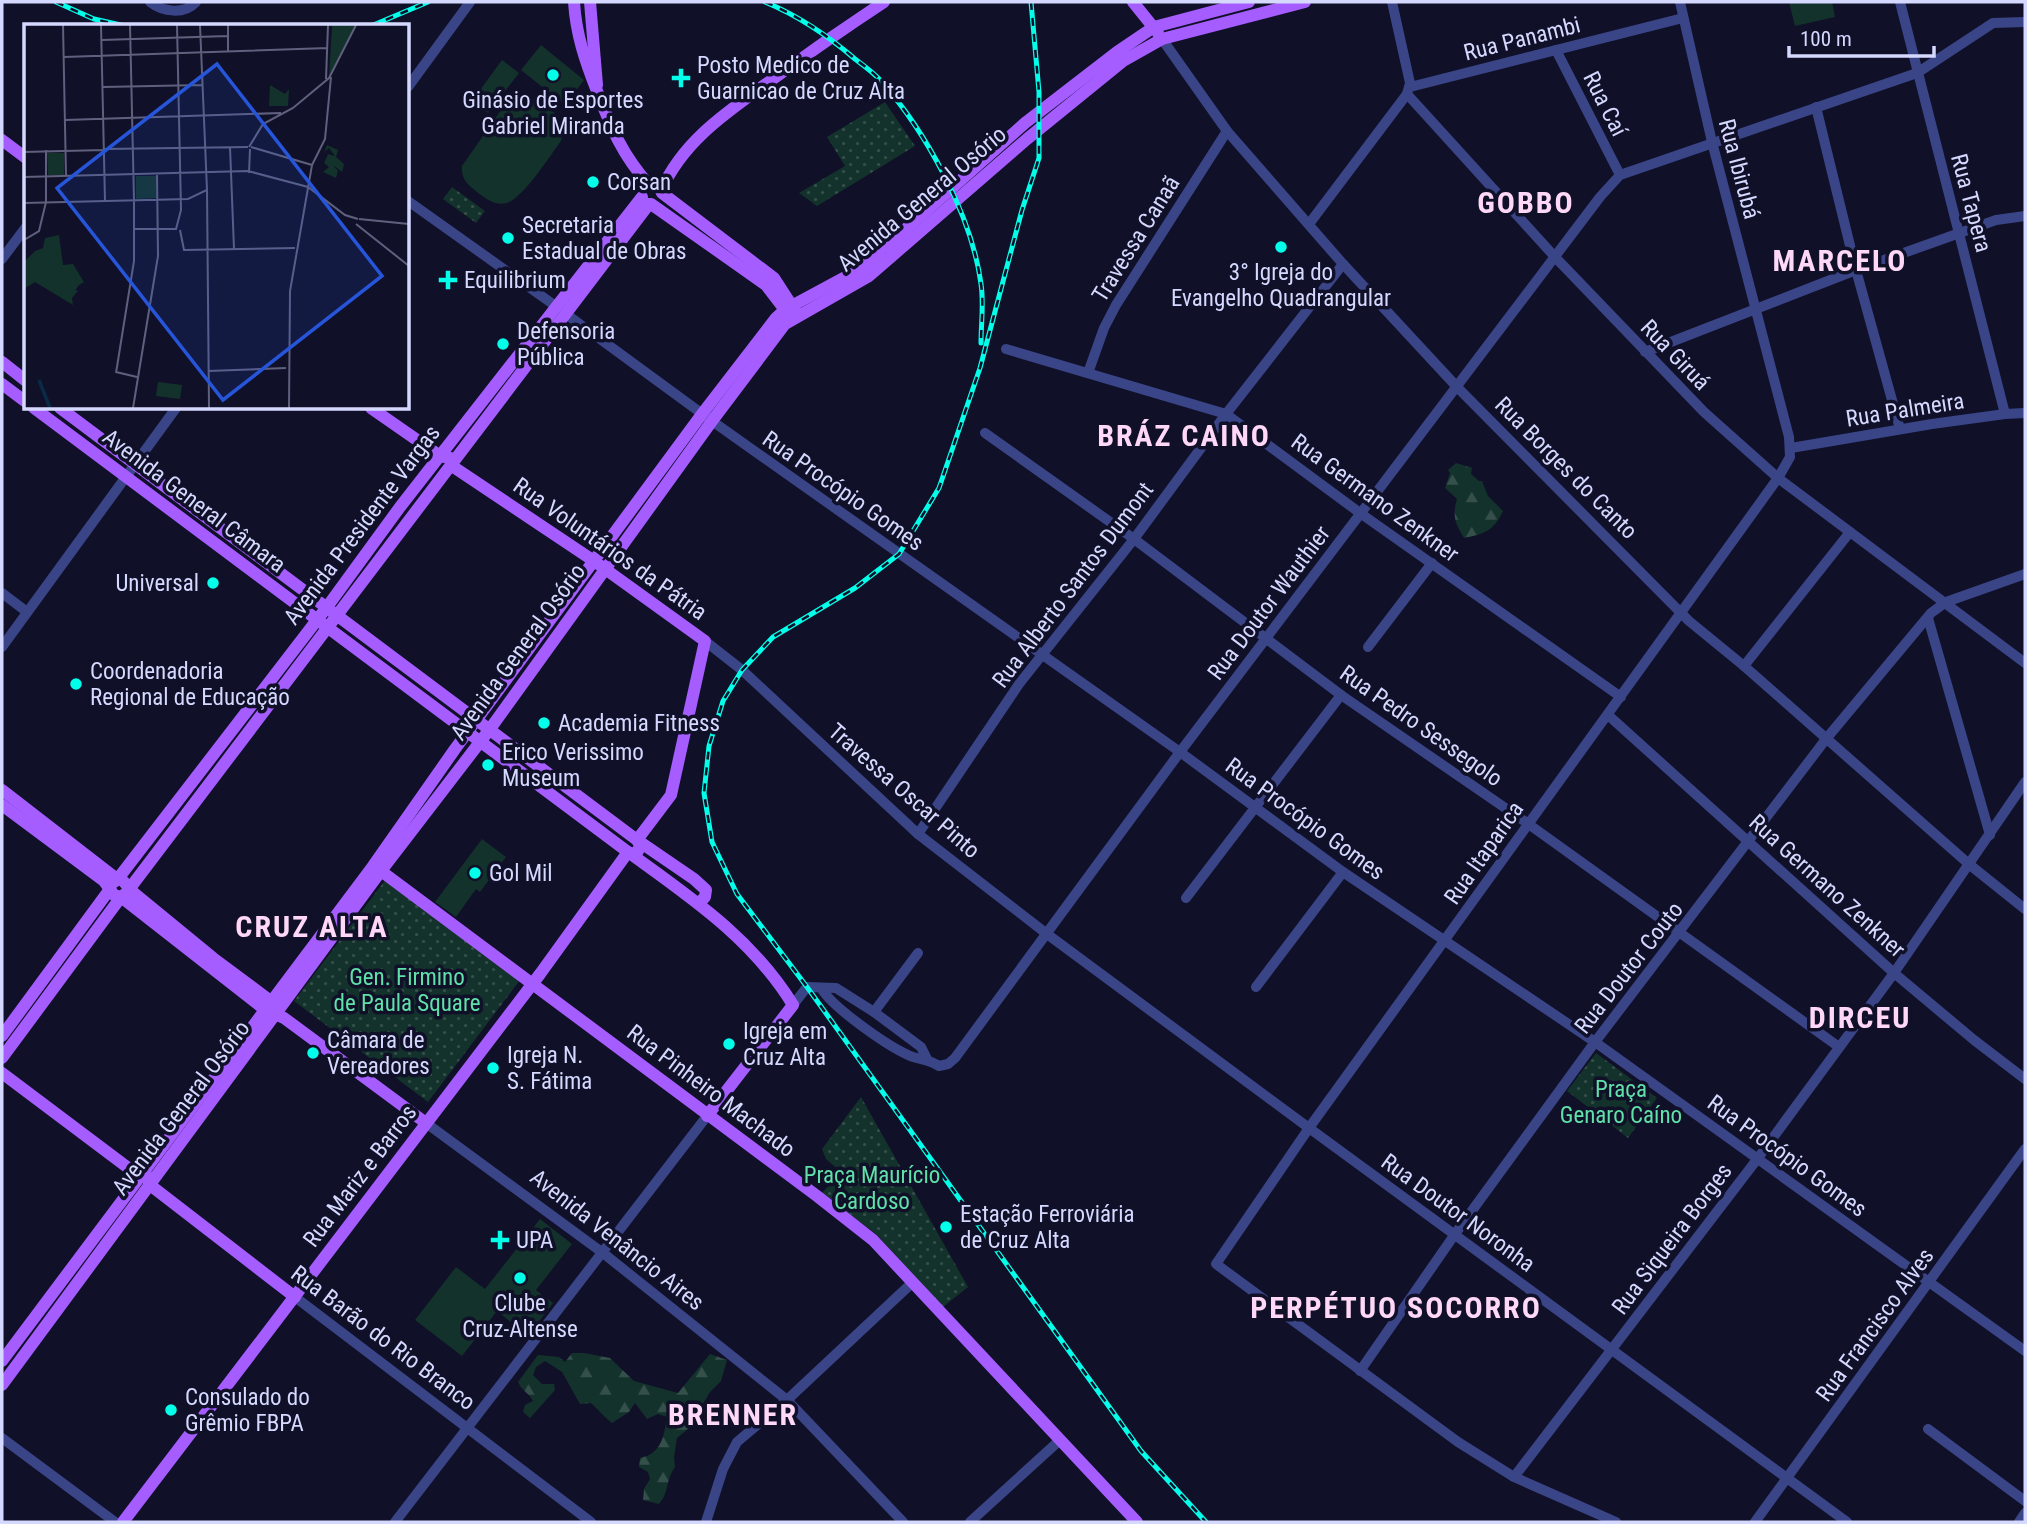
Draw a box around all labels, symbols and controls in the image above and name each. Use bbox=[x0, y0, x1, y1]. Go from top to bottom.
street label: Rua Panambi bbox=[1461, 11, 1583, 67]
scale bar bbox=[1789, 14, 1934, 58]
inset map bbox=[24, 24, 410, 410]
text: 100 m bbox=[1800, 27, 1852, 51]
place label: Posto Medico de Guarnicao de Cruz Alta bbox=[697, 52, 905, 105]
marker: Ginásio de Esportes Gabriel Miranda bbox=[545, 67, 561, 83]
street label: Rua Caí bbox=[1577, 67, 1633, 142]
marker: Posto Medico de Guarnicao de Cruz Alta bbox=[671, 68, 691, 88]
place label: Ginásio de Esportes Gabriel Miranda bbox=[462, 87, 644, 140]
street label: Rua Ibirubá bbox=[1713, 116, 1765, 222]
street label: Avenida General Osório bbox=[832, 121, 1012, 277]
street label: Rua Tapera bbox=[1945, 151, 1997, 255]
place label: Corsan bbox=[607, 169, 671, 196]
street label: Travessa Canaã bbox=[1087, 171, 1185, 307]
marker: Corsan bbox=[585, 174, 601, 190]
district label: GOBBO bbox=[1477, 185, 1575, 220]
place label: Secretaria Estadual de Obras bbox=[522, 212, 687, 265]
marker: Secretaria Estadual de Obras bbox=[500, 230, 516, 246]
marker: 3° Igreja do Evangelho Quadrangular bbox=[1273, 239, 1289, 255]
district label: MARCELO bbox=[1773, 243, 1907, 278]
place label: 3° Igreja do Evangelho Quadrangular bbox=[1171, 259, 1391, 312]
place label: Equilibrium bbox=[464, 267, 566, 294]
marker: Equilibrium bbox=[438, 270, 458, 290]
street label: Rua Giruá bbox=[1635, 314, 1715, 396]
place label: Defensoria Pública bbox=[517, 318, 615, 371]
marker: Defensoria Pública bbox=[495, 336, 511, 352]
street label: Rua Palmeira bbox=[1844, 387, 1966, 433]
street label: Rua Borges do Canto bbox=[1489, 391, 1643, 545]
district label: BRÁZ CAINO bbox=[1097, 418, 1271, 453]
street label: Avenida Presidente Vargas bbox=[278, 420, 446, 630]
street label: Avenida General Câmara bbox=[97, 424, 291, 578]
street label: Rua Procópio Gomes bbox=[757, 425, 929, 557]
street label: Rua Germano Zenkner bbox=[1286, 428, 1464, 568]
street label: Rua Voluntários da Pátria bbox=[508, 472, 712, 626]
street label: Rua Alberto Santos Dumont bbox=[987, 477, 1159, 693]
street label: Rua Doutor Wauthier bbox=[1202, 521, 1336, 685]
street label: Avenida General Osório bbox=[445, 559, 591, 745]
place label: Universal bbox=[115, 570, 199, 597]
marker: Universal bbox=[205, 575, 221, 591]
place label: Coordenadoria Regional de Educação bbox=[90, 658, 290, 711]
street label: Rua Pedro Sessegolo bbox=[1335, 660, 1507, 792]
marker: Coordenadoria Regional de Educação bbox=[68, 676, 84, 692]
place label: Academia Fitness bbox=[558, 710, 720, 737]
marker: Academia Fitness bbox=[536, 715, 552, 731]
street label: Travessa Oscar Pinto bbox=[823, 718, 985, 864]
place label: Erico Verissimo Museum bbox=[502, 739, 644, 792]
street label: Rua Procópio Gomes bbox=[1220, 752, 1390, 886]
marker: Erico Verissimo Museum bbox=[480, 757, 496, 773]
street label: Rua Itaparica bbox=[1439, 796, 1529, 910]
street label: Rua Germano Zenkner bbox=[1744, 809, 1910, 963]
place label: Gol Mil bbox=[489, 860, 553, 887]
marker: Gol Mil bbox=[467, 865, 483, 881]
street label: Rua Doutor Couto bbox=[1569, 897, 1689, 1039]
district label: CRUZ ALTA bbox=[235, 909, 389, 944]
park label: Gen. Firmino de Paula Square bbox=[334, 964, 480, 1017]
district label: DIRCEU bbox=[1809, 1000, 1911, 1035]
street label: Avenida General Osório bbox=[107, 1015, 255, 1201]
place label: Igreja em Cruz Alta bbox=[743, 1018, 827, 1071]
street label: Rua Pinheiro Machado bbox=[622, 1019, 800, 1163]
place label: Câmara de Vereadores bbox=[327, 1027, 430, 1080]
marker: Igreja em Cruz Alta bbox=[721, 1036, 737, 1052]
place label: Igreja N. S. Fátima bbox=[507, 1042, 592, 1095]
marker: Câmara de Vereadores bbox=[305, 1045, 321, 1061]
marker: Igreja N. S. Fátima bbox=[485, 1060, 501, 1076]
park label: Praça Genaro Caíno bbox=[1560, 1076, 1682, 1129]
street label: Rua Procópio Gomes bbox=[1702, 1089, 1872, 1223]
street label: Rua Mariz e Barros bbox=[298, 1100, 422, 1252]
street label: Rua Doutor Noronha bbox=[1376, 1148, 1540, 1278]
street label: Rua Siqueira Borges bbox=[1606, 1158, 1738, 1320]
park label: Praça Maurício Cardoso bbox=[804, 1162, 940, 1215]
street label: Avenida Venâncio Aires bbox=[525, 1164, 709, 1316]
place label: Estação Ferroviária de Cruz Alta bbox=[960, 1201, 1134, 1254]
marker: Estação Ferroviária de Cruz Alta bbox=[938, 1219, 954, 1235]
place label: UPA bbox=[516, 1227, 553, 1254]
marker: UPA bbox=[490, 1230, 510, 1250]
street label: Rua Francisco Alves bbox=[1810, 1243, 1940, 1407]
street label: Rua Barão do Rio Branco bbox=[286, 1260, 480, 1416]
marker: Clube Cruz-Altense bbox=[512, 1270, 528, 1286]
place label: Clube Cruz-Altense bbox=[462, 1290, 578, 1343]
district label: PERPÉTUO SOCORRO bbox=[1250, 1290, 1542, 1325]
place label: Consulado do Grêmio FBPA bbox=[185, 1384, 310, 1437]
district label: BRENNER bbox=[668, 1397, 798, 1432]
marker: Consulado do Grêmio FBPA bbox=[163, 1402, 179, 1418]

